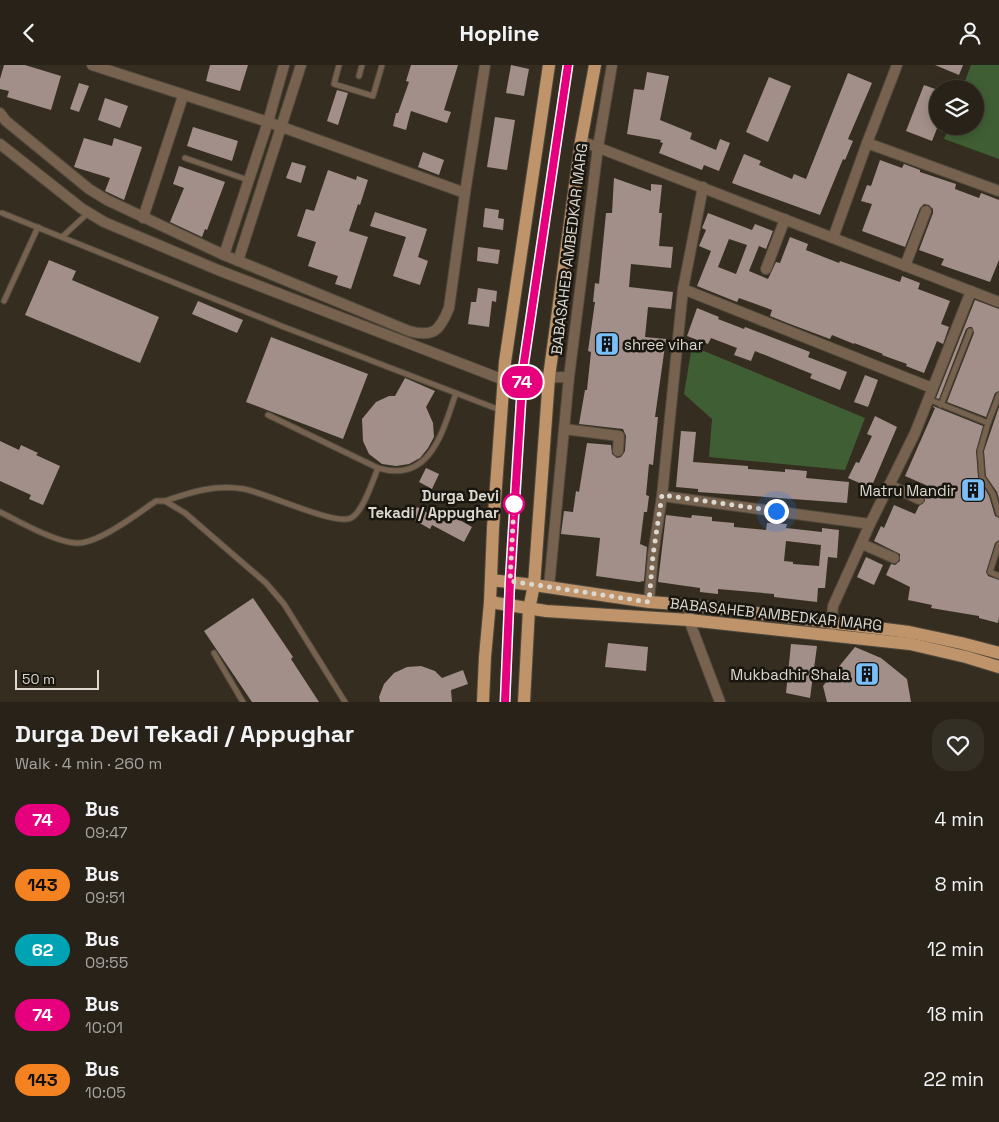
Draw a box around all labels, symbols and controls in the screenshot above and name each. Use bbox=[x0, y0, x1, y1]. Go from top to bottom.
icon: back bbox=[15, 19, 43, 47]
text: Hopline bbox=[460, 19, 539, 47]
icon: person bbox=[956, 19, 984, 47]
map controls bbox=[929, 80, 984, 135]
button: layers bbox=[929, 80, 984, 135]
street label: BABASAHEB AMBEDKAR MARG bbox=[547, 142, 591, 356]
building icon: shree vihar bbox=[594, 331, 620, 357]
place label: shree vihar bbox=[624, 335, 704, 354]
line badge: 74 bbox=[500, 366, 544, 398]
text: 74 bbox=[512, 370, 532, 393]
building icon: Matru Mandir bbox=[960, 477, 986, 503]
place label: Matru Mandir bbox=[860, 481, 956, 500]
place label: Durga Devi Tekadi / Appughar bbox=[368, 486, 499, 522]
marker: Durga Devi Tekadi / Appughar bbox=[503, 493, 525, 515]
your location bbox=[764, 499, 789, 524]
street label: BABASAHEB AMBEDKAR MARG bbox=[669, 593, 883, 635]
building icon: Mukbadhir Shala bbox=[854, 661, 880, 687]
place label: Mukbadhir Shala bbox=[730, 665, 850, 684]
scale bar bbox=[15, 667, 99, 690]
text: 50 m bbox=[22, 670, 55, 688]
text: Durga Devi Tekadi / Appughar bbox=[15, 718, 354, 749]
button: heart bbox=[932, 719, 984, 771]
text: Walk · 4 min · 260 m bbox=[15, 753, 162, 774]
text: Bus bbox=[85, 797, 119, 822]
text: 4 min bbox=[935, 807, 984, 832]
text: 74 bbox=[32, 808, 53, 831]
text: 09:47 bbox=[85, 822, 128, 843]
text: Bus bbox=[85, 862, 119, 887]
text: 8 min bbox=[935, 872, 984, 897]
text: 143 bbox=[27, 873, 58, 896]
text: 09:51 bbox=[85, 887, 125, 908]
text: Bus bbox=[85, 927, 119, 952]
text: 12 min bbox=[927, 937, 984, 962]
text: 62 bbox=[32, 938, 53, 961]
text: 09:55 bbox=[85, 952, 128, 973]
text: Bus bbox=[85, 992, 119, 1017]
text: 18 min bbox=[927, 1002, 984, 1027]
text: 74 bbox=[32, 1003, 53, 1026]
text: 10:01 bbox=[85, 1017, 123, 1038]
text: Bus bbox=[85, 1057, 119, 1082]
text: 22 min bbox=[924, 1067, 984, 1092]
text: 143 bbox=[27, 1068, 58, 1091]
text: 10:05 bbox=[85, 1082, 126, 1103]

